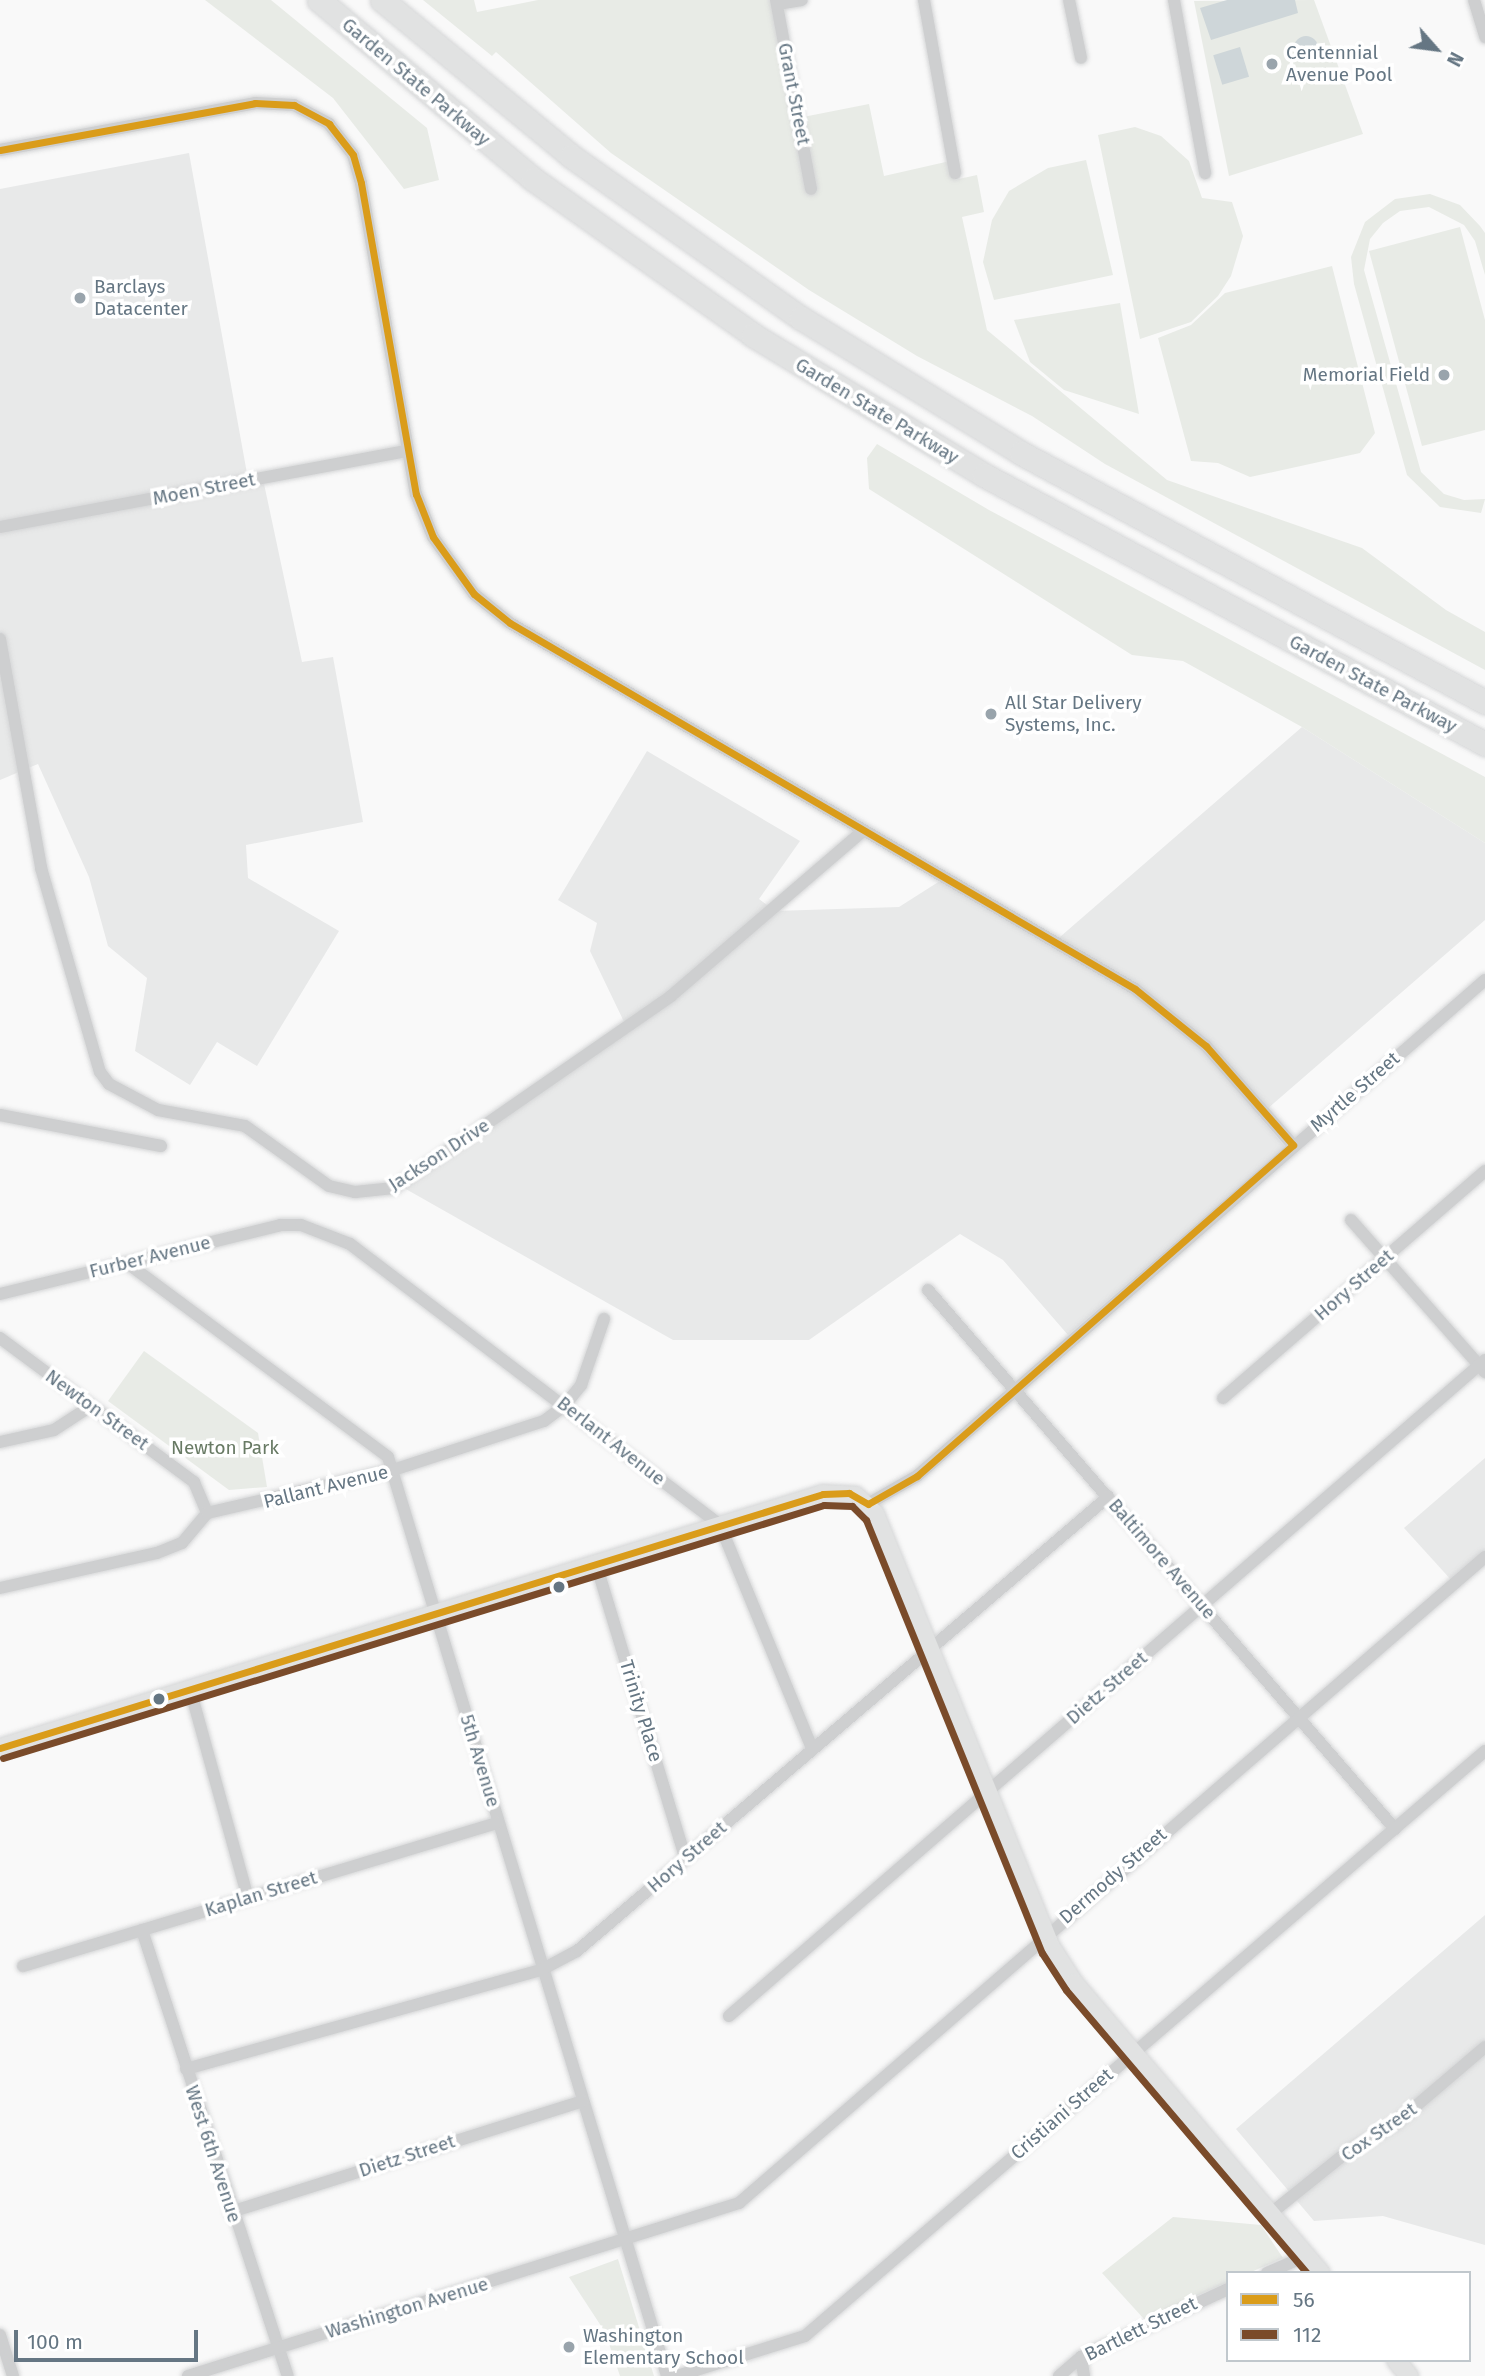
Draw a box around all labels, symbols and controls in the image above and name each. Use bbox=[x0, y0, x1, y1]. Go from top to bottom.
street label: Garden State Parkway bbox=[337, 13, 495, 151]
north arrow bbox=[1401, 14, 1471, 84]
street label: Grant Street bbox=[773, 41, 815, 147]
place label: Centennial Avenue Pool bbox=[1286, 42, 1392, 86]
text: N bbox=[1442, 48, 1468, 70]
marker: Centennial Avenue Pool bbox=[1264, 56, 1280, 72]
place label: Barclays Datacenter bbox=[94, 276, 188, 320]
marker: Barclays Datacenter bbox=[72, 290, 88, 306]
street label: Garden State Parkway bbox=[791, 353, 963, 469]
place label: Memorial Field bbox=[1303, 364, 1430, 386]
marker: Memorial Field bbox=[1436, 367, 1452, 383]
street label: Moen Street bbox=[151, 468, 257, 510]
street label: Garden State Parkway bbox=[1285, 630, 1461, 738]
place label: All Star Delivery Systems, Inc. bbox=[1005, 692, 1142, 736]
marker: All Star Delivery Systems, Inc. bbox=[983, 706, 999, 722]
street label: Myrtle Street bbox=[1306, 1047, 1404, 1137]
street label: Jackson Drive bbox=[384, 1114, 494, 1196]
street label: Furber Avenue bbox=[87, 1231, 213, 1283]
street label: Hory Street bbox=[1310, 1244, 1398, 1326]
street label: Newton Street bbox=[41, 1365, 153, 1455]
street label: Berlant Avenue bbox=[552, 1392, 670, 1490]
park label: Newton Park bbox=[171, 1437, 279, 1459]
street label: Pallant Avenue bbox=[261, 1461, 391, 1513]
street label: Baltimore Avenue bbox=[1104, 1494, 1220, 1624]
unlabelled marker bbox=[552, 1580, 566, 1594]
street label: Dietz Street bbox=[1062, 1647, 1152, 1729]
street label: Trinity Place bbox=[615, 1657, 667, 1765]
unlabelled marker bbox=[152, 1692, 166, 1706]
street label: 5th Avenue bbox=[455, 1712, 505, 1810]
street label: Hory Street bbox=[643, 1816, 731, 1898]
street label: Dermody Street bbox=[1055, 1823, 1171, 1929]
street label: Kaplan Street bbox=[202, 1866, 320, 1922]
street label: Cristiani Street bbox=[1006, 2064, 1118, 2164]
street label: West 6th Avenue bbox=[180, 2083, 246, 2225]
street label: Cox Street bbox=[1337, 2098, 1421, 2166]
street label: Dietz Street bbox=[356, 2130, 458, 2182]
legend bbox=[1226, 2271, 1471, 2362]
street label: Washington Avenue bbox=[323, 2272, 491, 2344]
text: 56 bbox=[1293, 2287, 1315, 2313]
street label: Bartlett Street bbox=[1081, 2292, 1201, 2366]
scale bar bbox=[18, 2316, 201, 2360]
text: 112 bbox=[1293, 2322, 1321, 2348]
place label: Washington Elementary School bbox=[583, 2325, 744, 2369]
text: 100 m bbox=[27, 2329, 83, 2355]
marker: Washington Elementary School bbox=[561, 2339, 577, 2355]

